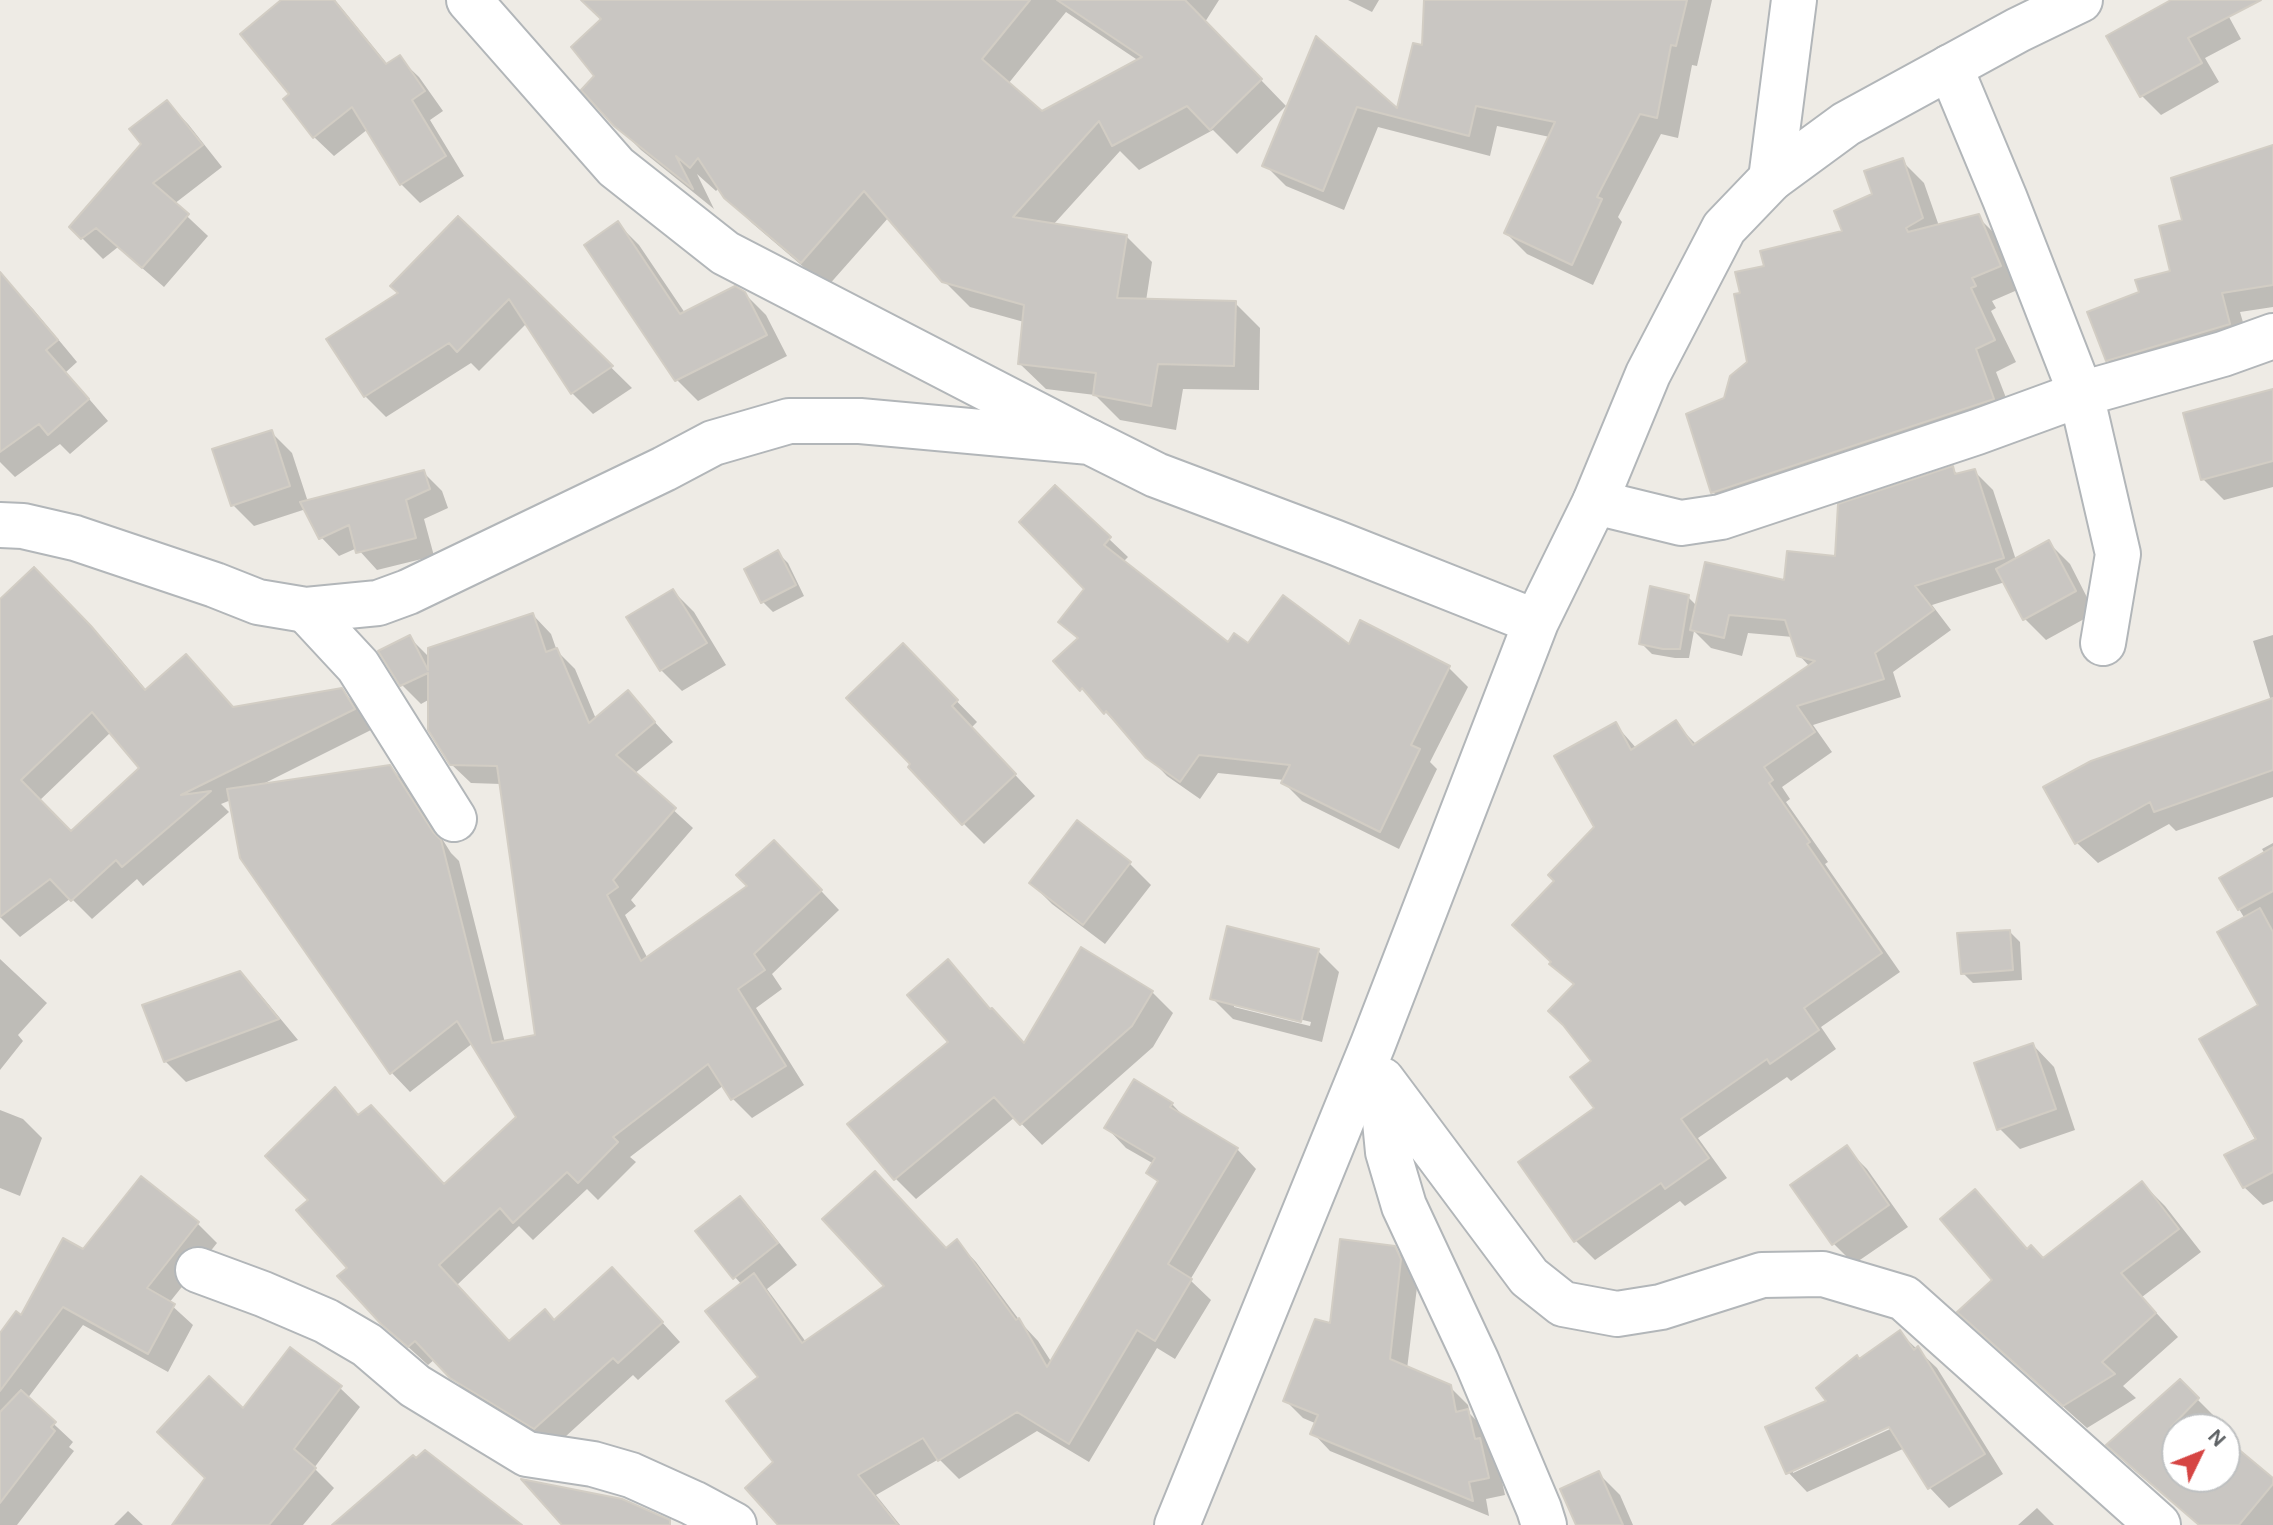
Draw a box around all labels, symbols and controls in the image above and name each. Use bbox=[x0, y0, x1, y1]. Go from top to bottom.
north arrow bbox=[2161, 1413, 2241, 1493]
text: N bbox=[2202, 1423, 2232, 1453]

